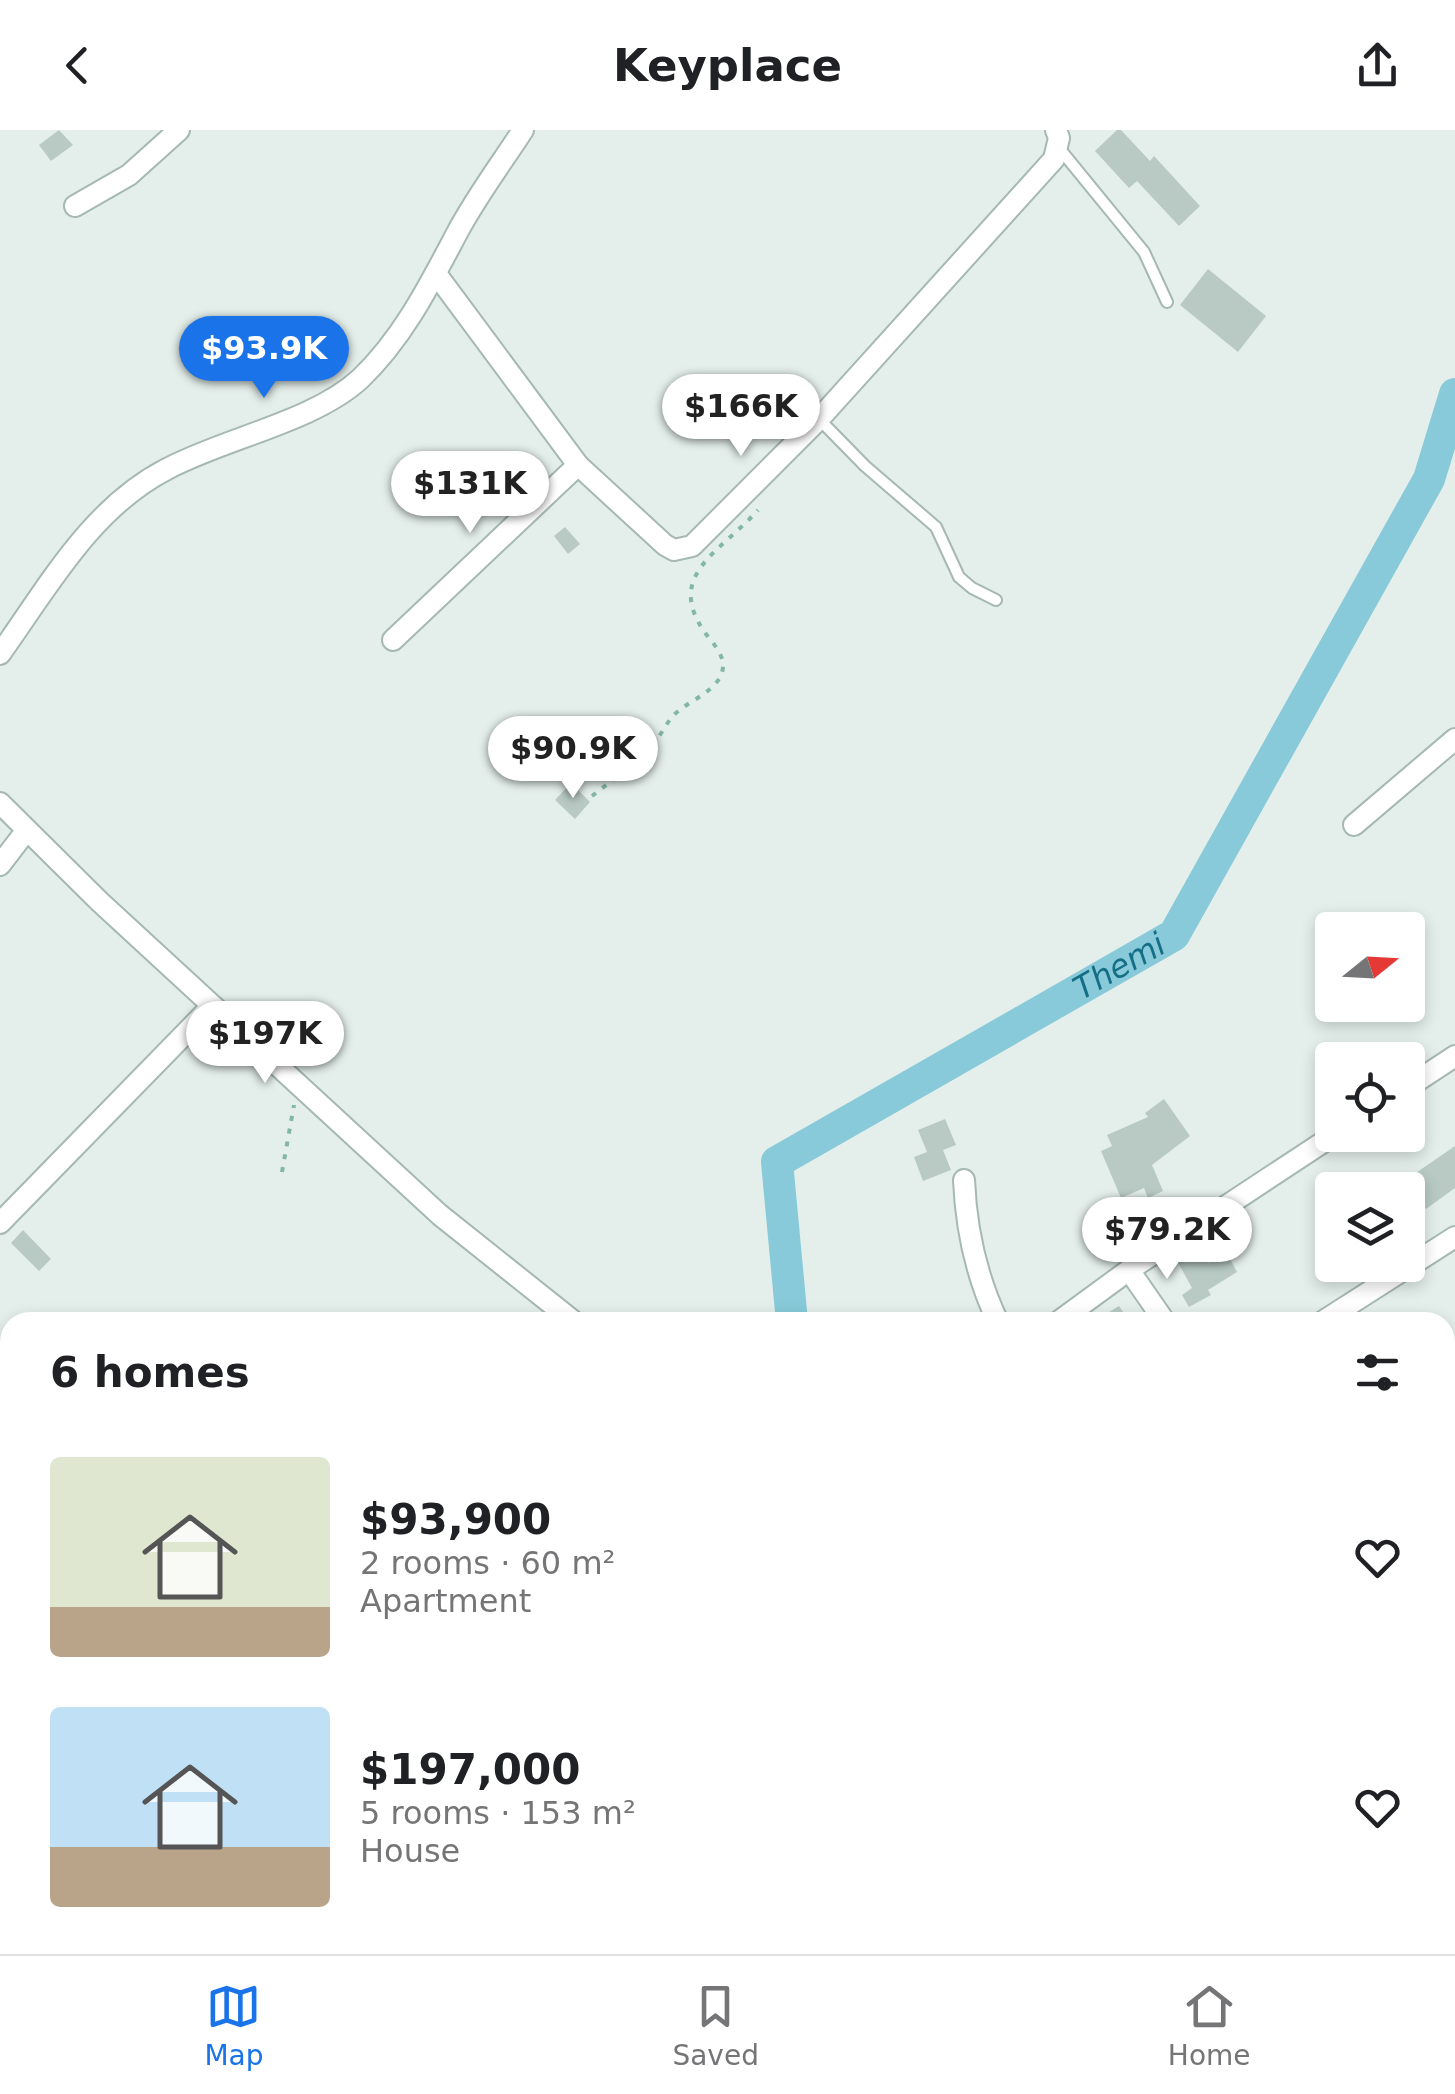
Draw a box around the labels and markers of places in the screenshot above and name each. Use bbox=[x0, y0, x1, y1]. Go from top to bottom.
pin: $93.9K bbox=[183, 316, 345, 401]
pin: $166K bbox=[671, 374, 811, 459]
pin: $131K bbox=[400, 451, 540, 536]
pin: $90.9K bbox=[492, 716, 654, 801]
pin: $197K bbox=[195, 1001, 335, 1086]
pin: $79.2K bbox=[1086, 1197, 1248, 1282]

